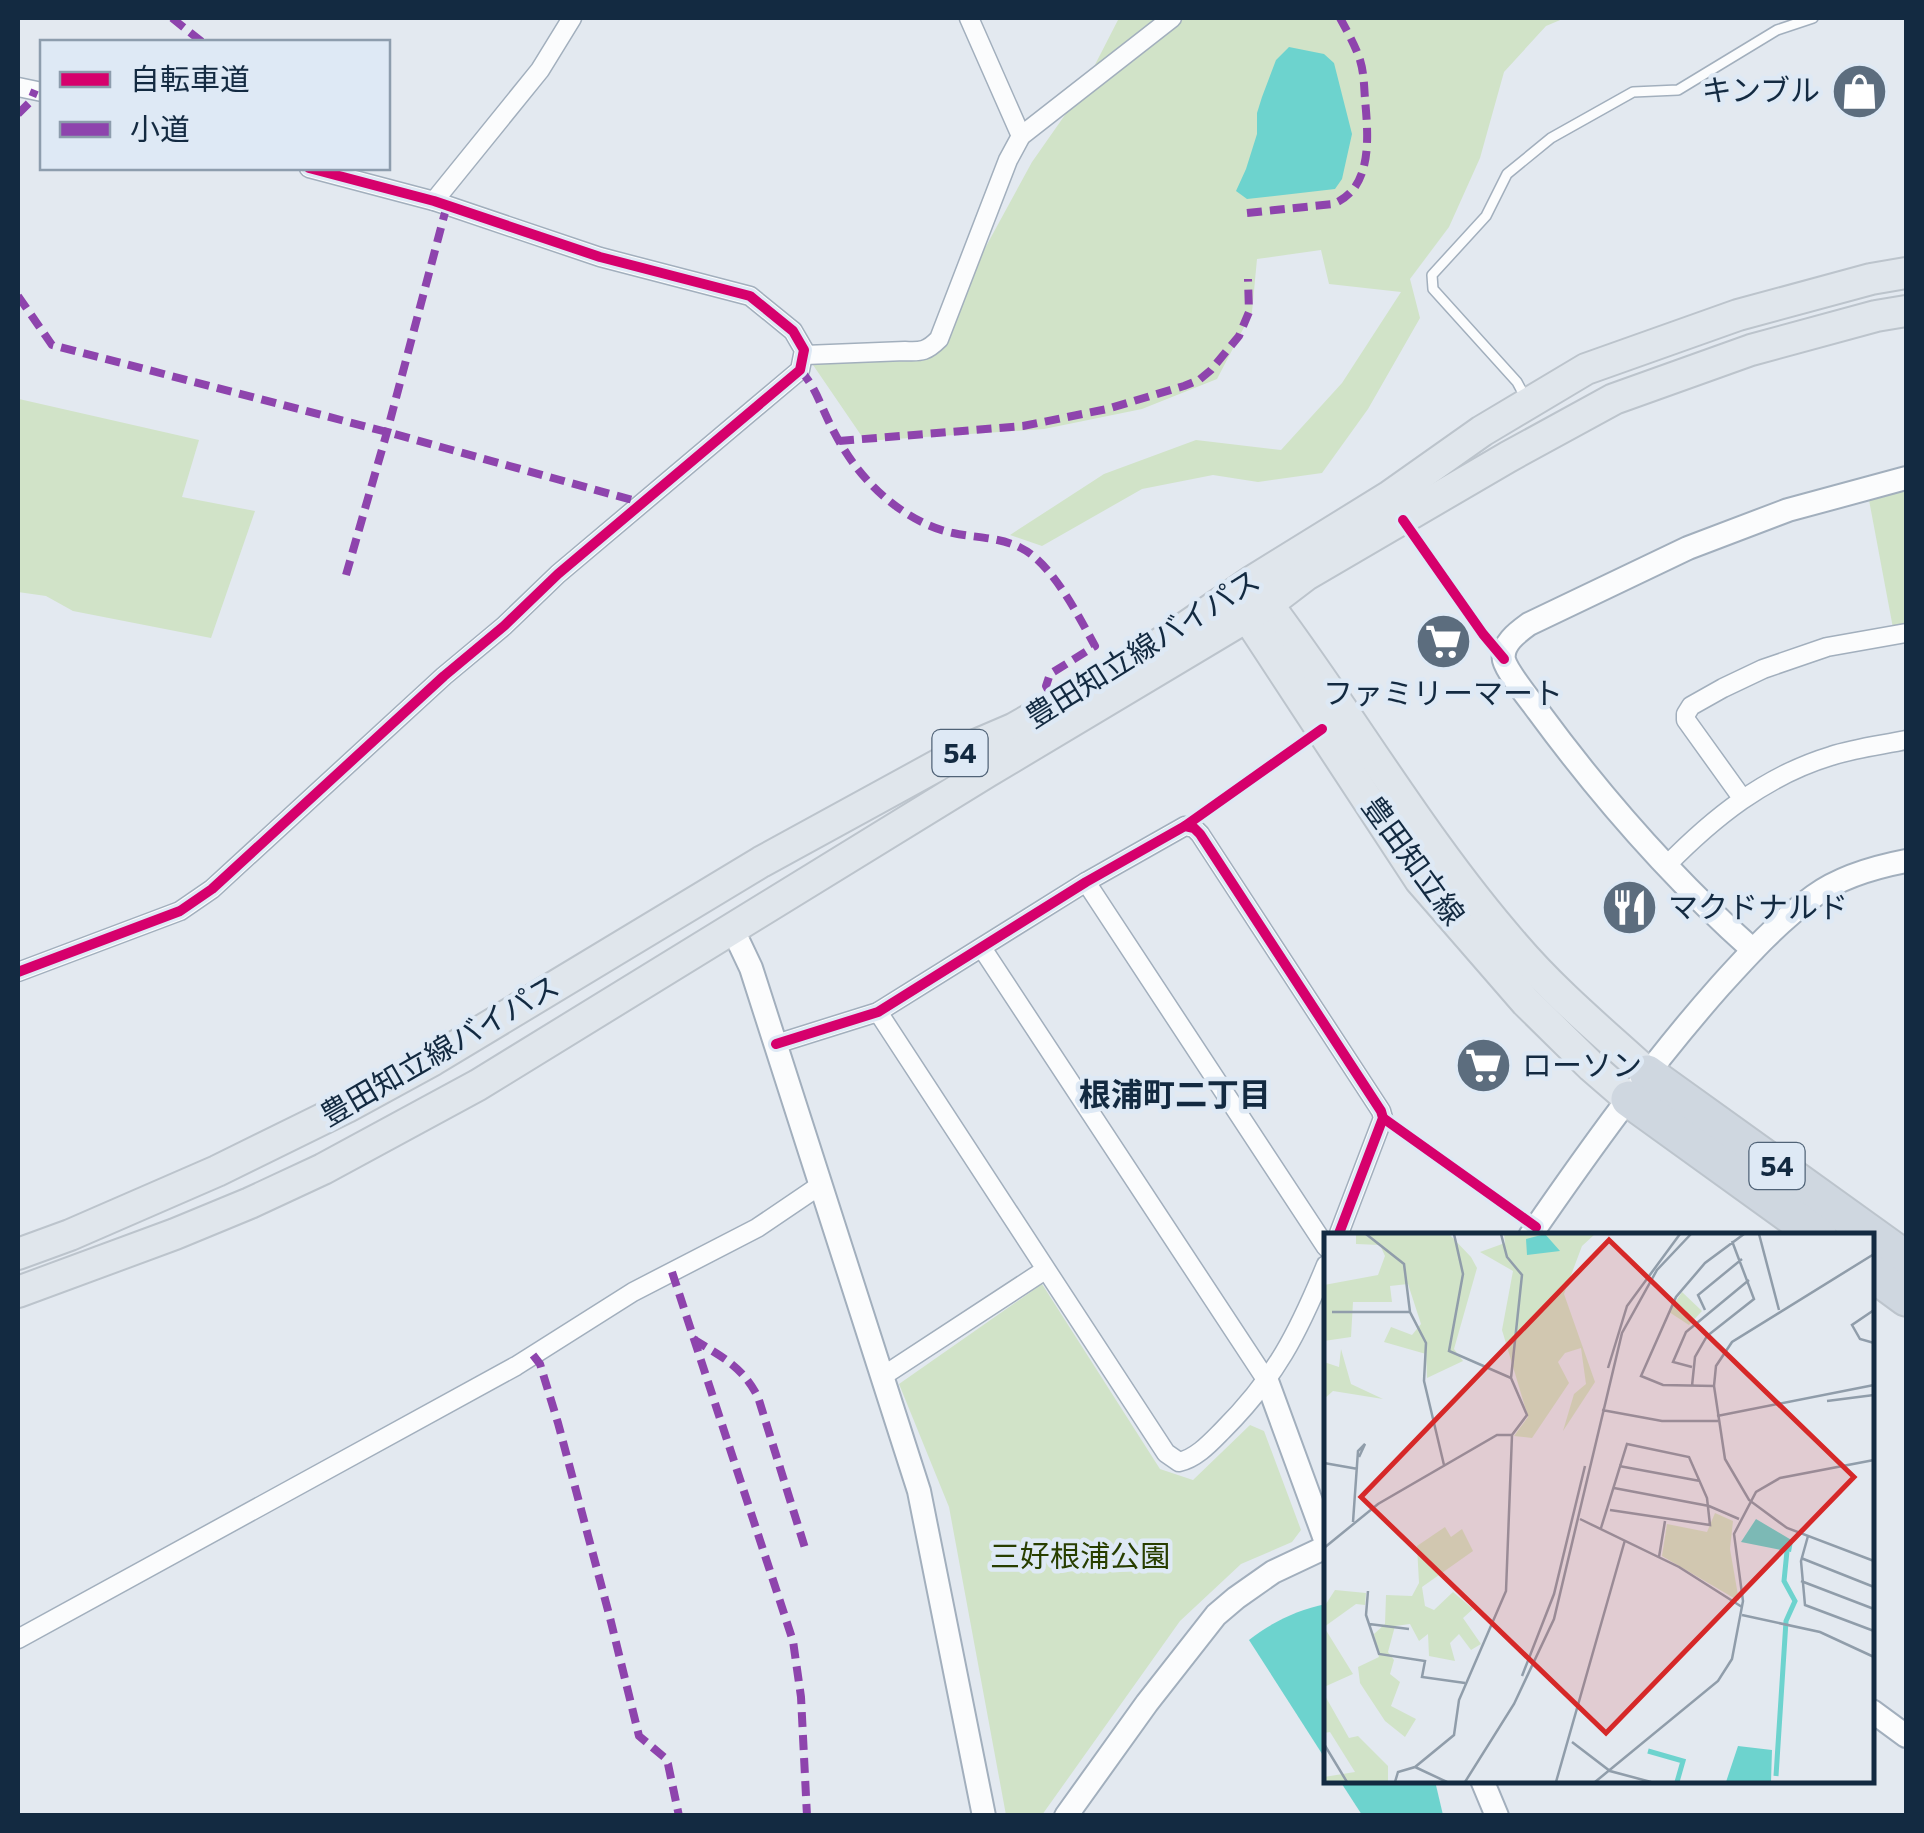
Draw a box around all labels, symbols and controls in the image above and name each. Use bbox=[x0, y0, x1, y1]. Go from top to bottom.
legend bbox=[40, 40, 390, 170]
text: 自転車道 bbox=[130, 59, 250, 96]
shop icon: キンブル bbox=[1829, 61, 1889, 121]
place label: キンブル bbox=[1702, 70, 1820, 107]
text: 小道 bbox=[130, 109, 190, 146]
street label: 豊田知立線バイパス bbox=[1018, 560, 1266, 734]
supermarket icon: ファミリーマート bbox=[1413, 612, 1473, 672]
place label: ファミリーマート bbox=[1323, 673, 1563, 710]
road number: 54 bbox=[932, 730, 988, 776]
street label: 豊田知立線 bbox=[1356, 788, 1474, 931]
restaurant icon: マクドナルド bbox=[1599, 878, 1659, 938]
place label: マクドナルド bbox=[1668, 887, 1848, 924]
street label: 豊田知立線バイパス bbox=[313, 965, 565, 1132]
supermarket icon: ローソン bbox=[1453, 1036, 1513, 1096]
place label: ローソン bbox=[1522, 1045, 1642, 1082]
district label: 根浦町二丁目 bbox=[1079, 1073, 1271, 1113]
road number: 54 bbox=[1750, 1143, 1804, 1189]
inset map bbox=[1324, 1233, 1874, 1783]
park label: 三好根浦公園 bbox=[990, 1536, 1170, 1573]

